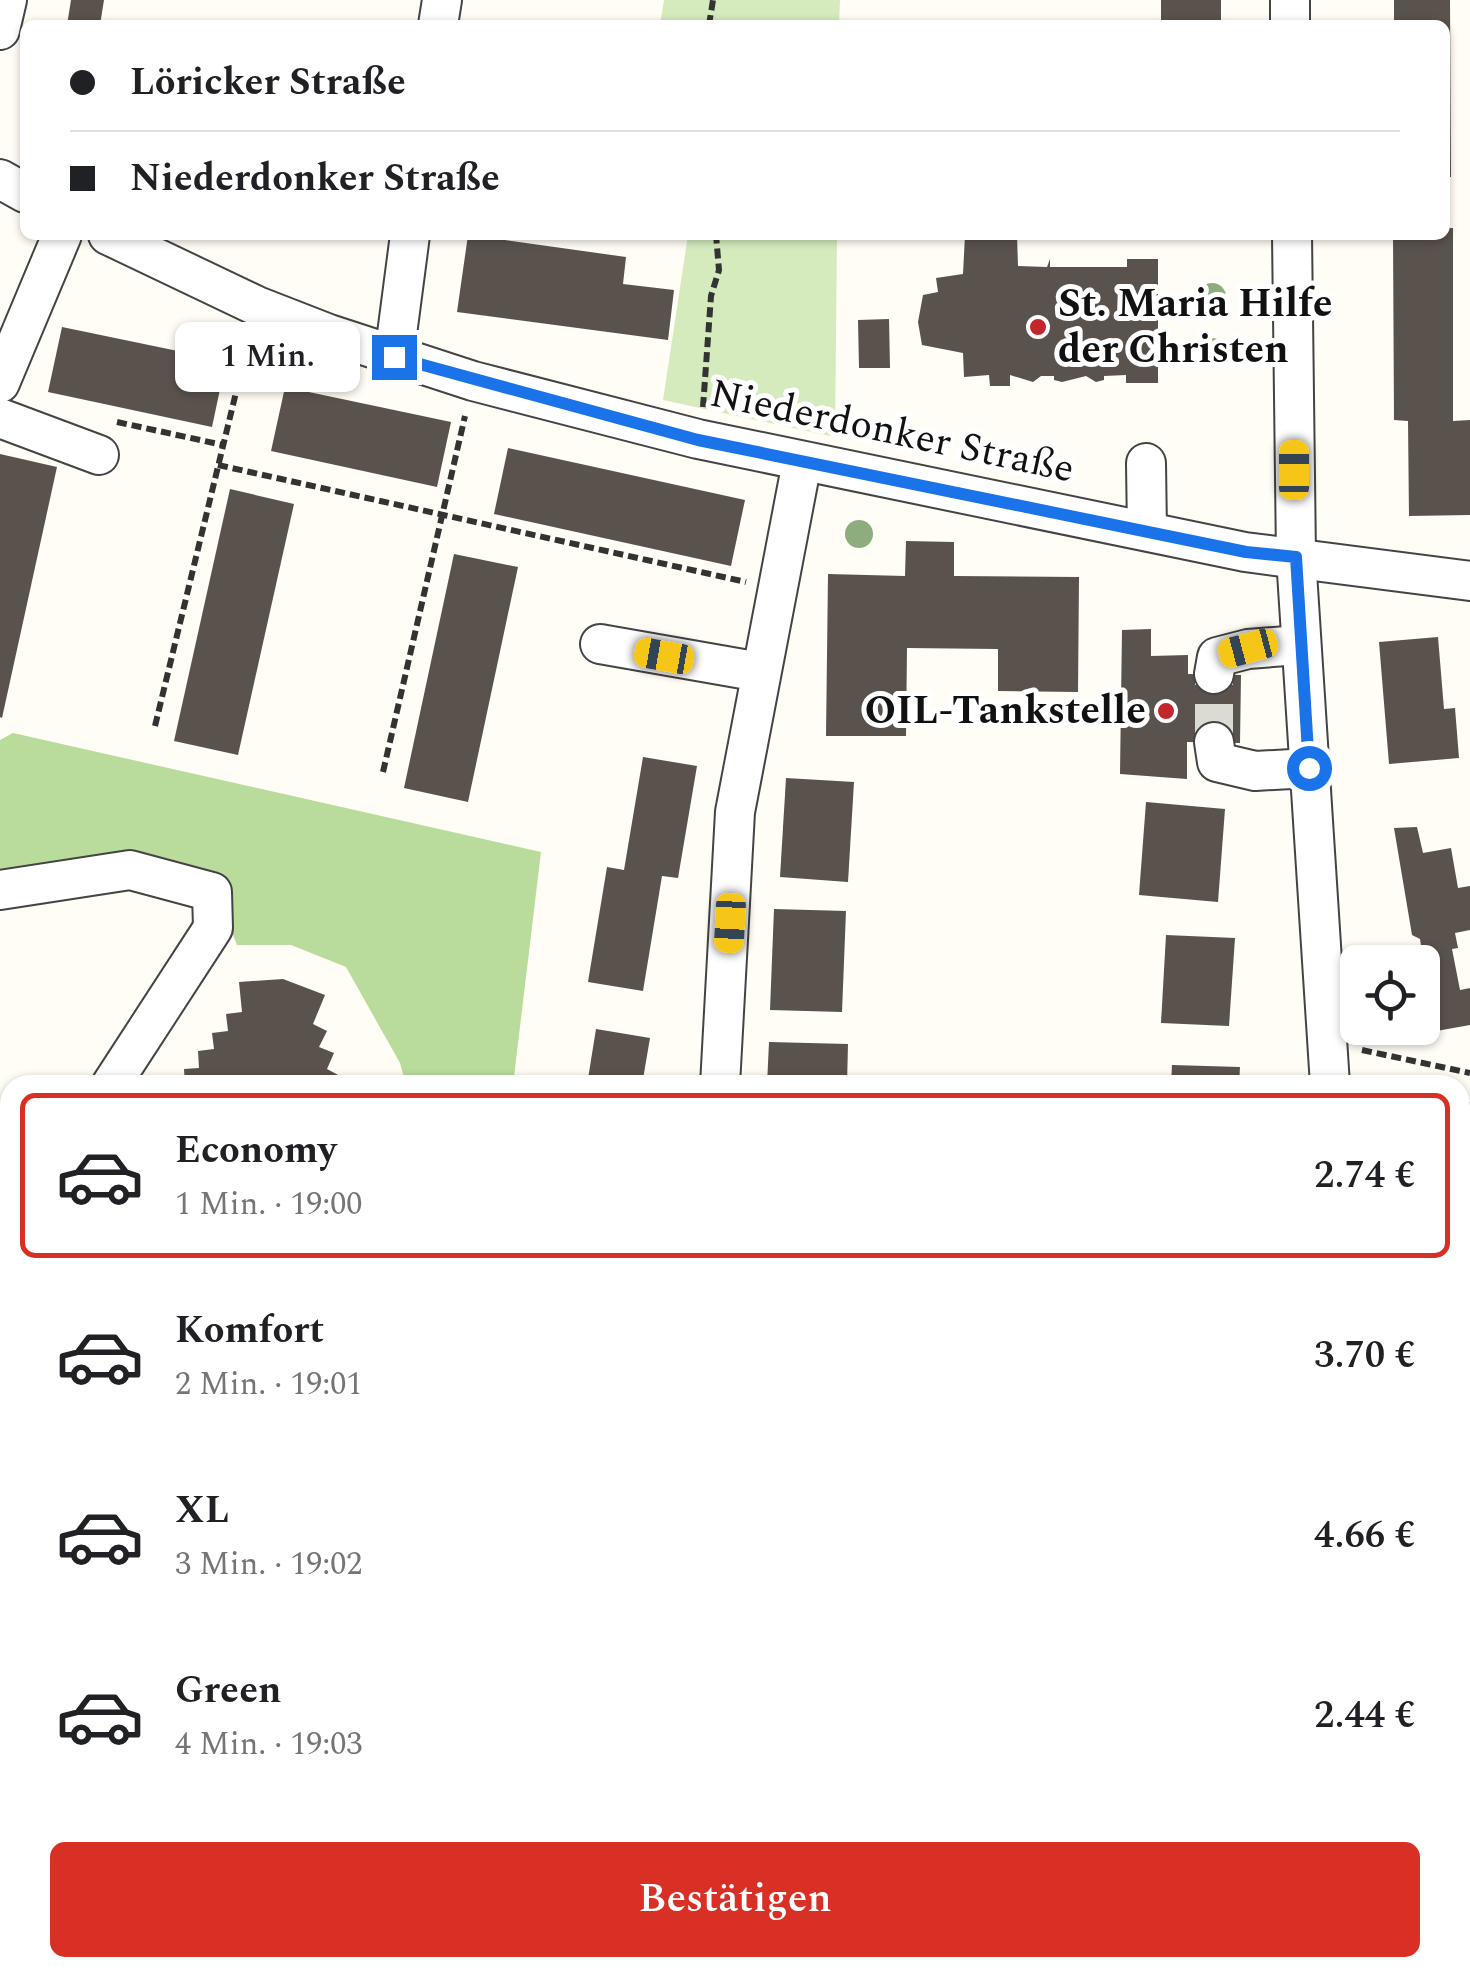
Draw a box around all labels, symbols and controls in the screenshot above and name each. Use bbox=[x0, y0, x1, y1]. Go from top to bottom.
text: Löricker Straße bbox=[130, 54, 406, 112]
text: Niederdonker Straße bbox=[130, 150, 500, 208]
place label: St. Maria Hilfe der Christen bbox=[1058, 274, 1333, 381]
marker: St. Maria Hilfe der Christen bbox=[1027, 316, 1049, 338]
callout: 1 Min. bbox=[174, 322, 359, 392]
text: 1 Min. bbox=[220, 332, 315, 381]
route end bbox=[372, 335, 417, 380]
street label: Niederdonker Straße bbox=[704, 364, 1080, 500]
car bbox=[1279, 440, 1309, 500]
car bbox=[1215, 626, 1281, 670]
car bbox=[632, 636, 696, 676]
place label: OIL-Tankstelle bbox=[864, 681, 1146, 742]
marker: OIL-Tankstelle bbox=[1155, 700, 1177, 722]
route start bbox=[1287, 746, 1332, 791]
car bbox=[713, 892, 747, 954]
map controls bbox=[1340, 945, 1440, 1045]
button: locate bbox=[1340, 945, 1440, 1045]
text: Economy bbox=[175, 1122, 336, 1180]
icon: car bbox=[55, 1131, 145, 1221]
text: 2.74 € bbox=[1314, 1147, 1415, 1205]
text: 1 Min. · 19:00 bbox=[175, 1180, 362, 1229]
text: Komfort bbox=[175, 1302, 324, 1360]
icon: car bbox=[55, 1311, 145, 1401]
text: 3.70 € bbox=[1314, 1327, 1415, 1385]
text: 2 Min. · 19:01 bbox=[175, 1360, 362, 1409]
text: XL bbox=[175, 1482, 229, 1540]
icon: car bbox=[55, 1491, 145, 1581]
text: 4.66 € bbox=[1314, 1507, 1415, 1565]
text: 3 Min. · 19:02 bbox=[175, 1540, 362, 1589]
text: Green bbox=[175, 1662, 282, 1720]
icon: car bbox=[55, 1671, 145, 1761]
text: 2.44 € bbox=[1314, 1687, 1415, 1745]
text: 4 Min. · 19:03 bbox=[175, 1720, 362, 1769]
button: Bestätigen bbox=[50, 1842, 1420, 1957]

